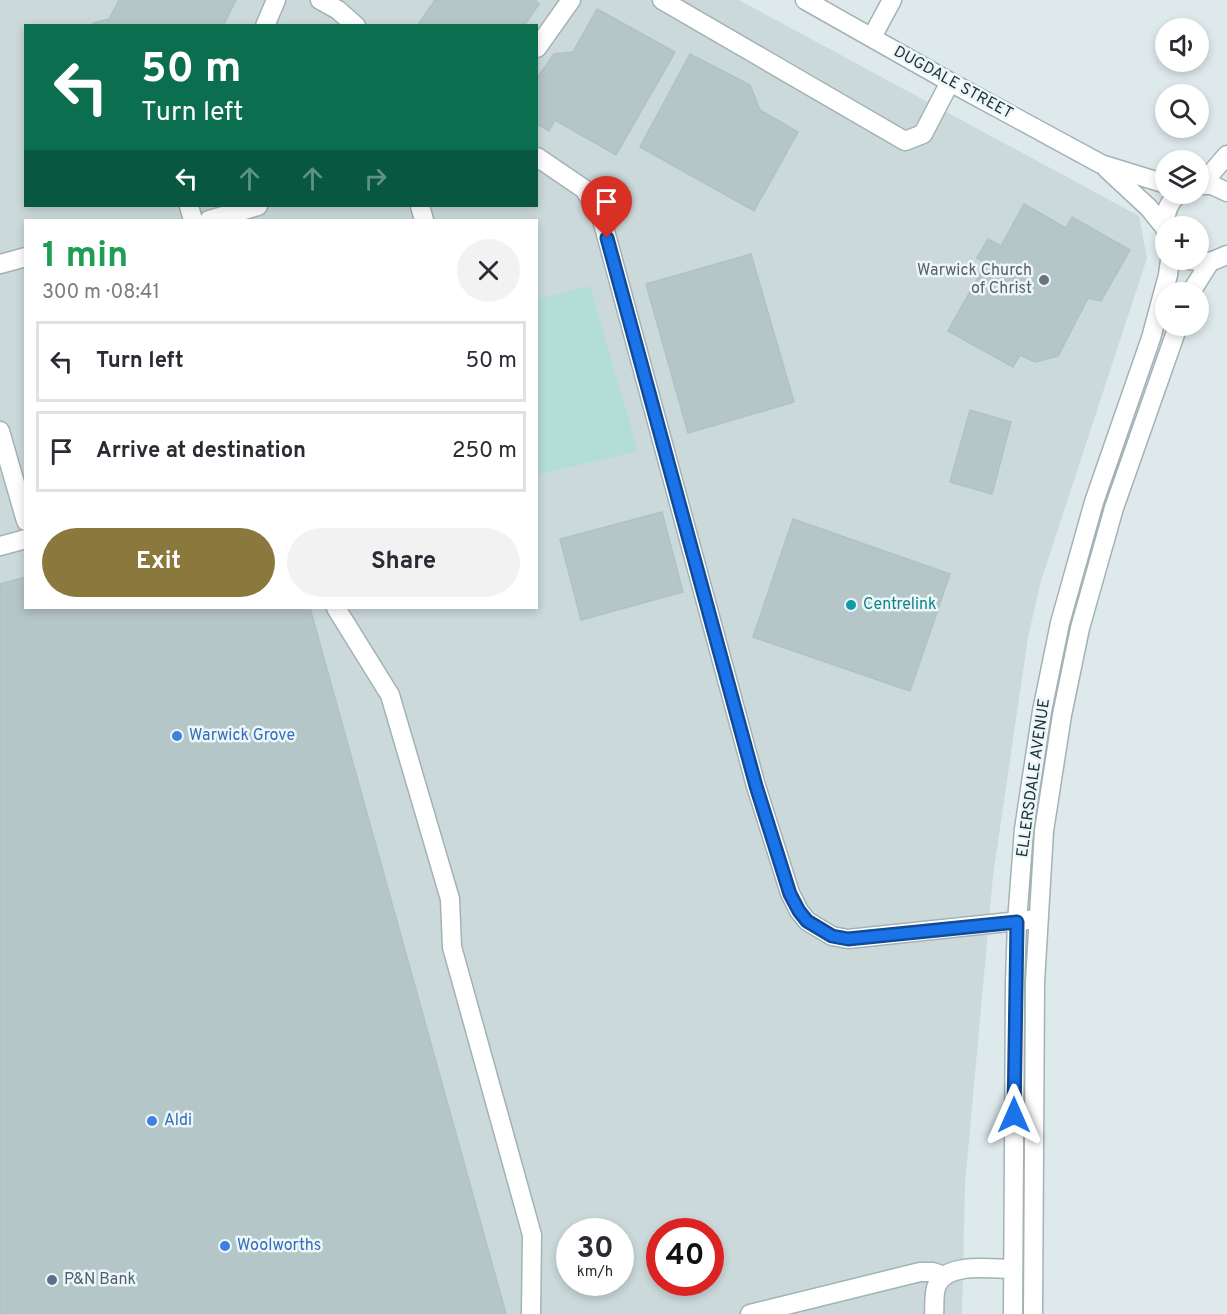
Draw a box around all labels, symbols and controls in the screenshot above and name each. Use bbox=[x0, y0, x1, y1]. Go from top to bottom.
map controls bbox=[1155, 18, 1209, 336]
button: sound bbox=[1155, 18, 1209, 72]
street label: DUGDALE STREET bbox=[890, 42, 1016, 124]
text: 50 m bbox=[141, 44, 242, 97]
icon: left bbox=[42, 48, 120, 126]
button: search bbox=[1155, 84, 1209, 138]
text: Turn left bbox=[141, 96, 243, 130]
button: layers bbox=[1155, 150, 1209, 204]
icon: left bbox=[170, 162, 203, 195]
icon: ahead bbox=[233, 162, 266, 195]
icon: ahead bbox=[296, 162, 329, 195]
icon: right bbox=[359, 162, 392, 195]
pin bbox=[581, 176, 632, 238]
icon: arrive bbox=[590, 185, 623, 218]
button: + bbox=[1155, 216, 1209, 270]
text: 1 min bbox=[42, 234, 128, 280]
button: close bbox=[457, 239, 520, 302]
place label: Warwick Church of Christ bbox=[917, 261, 1032, 299]
marker: Warwick Church of Christ bbox=[1037, 273, 1051, 287]
text: 300 m · 08:41 bbox=[42, 280, 160, 306]
button: − bbox=[1155, 282, 1209, 336]
icon: left bbox=[45, 345, 78, 378]
text: Turn left bbox=[96, 348, 184, 375]
text: 50 m bbox=[465, 348, 517, 375]
icon: arrive bbox=[45, 435, 78, 468]
text: Arrive at destination bbox=[96, 438, 306, 465]
text: 250 m bbox=[452, 438, 517, 465]
button: Exit bbox=[42, 528, 275, 597]
button: Share bbox=[287, 528, 520, 597]
place label: Centrelink bbox=[863, 595, 937, 615]
marker: Centrelink bbox=[844, 598, 858, 612]
street label: ELLERSDALE AVENUE bbox=[1013, 697, 1055, 859]
place label: Warwick Grove bbox=[189, 726, 295, 746]
marker: Warwick Grove bbox=[170, 729, 184, 743]
position arrow bbox=[982, 1083, 1046, 1147]
place label: Aldi bbox=[164, 1111, 192, 1131]
marker: Aldi bbox=[145, 1114, 159, 1128]
speed limit sign: 40 bbox=[646, 1218, 724, 1296]
text: 30 bbox=[576, 1231, 614, 1268]
place label: Woolworths bbox=[237, 1236, 321, 1256]
marker: Woolworths bbox=[218, 1239, 232, 1253]
text: km/h bbox=[577, 1263, 613, 1282]
place label: P&N Bank bbox=[64, 1270, 136, 1290]
marker: P&N Bank bbox=[45, 1273, 59, 1287]

